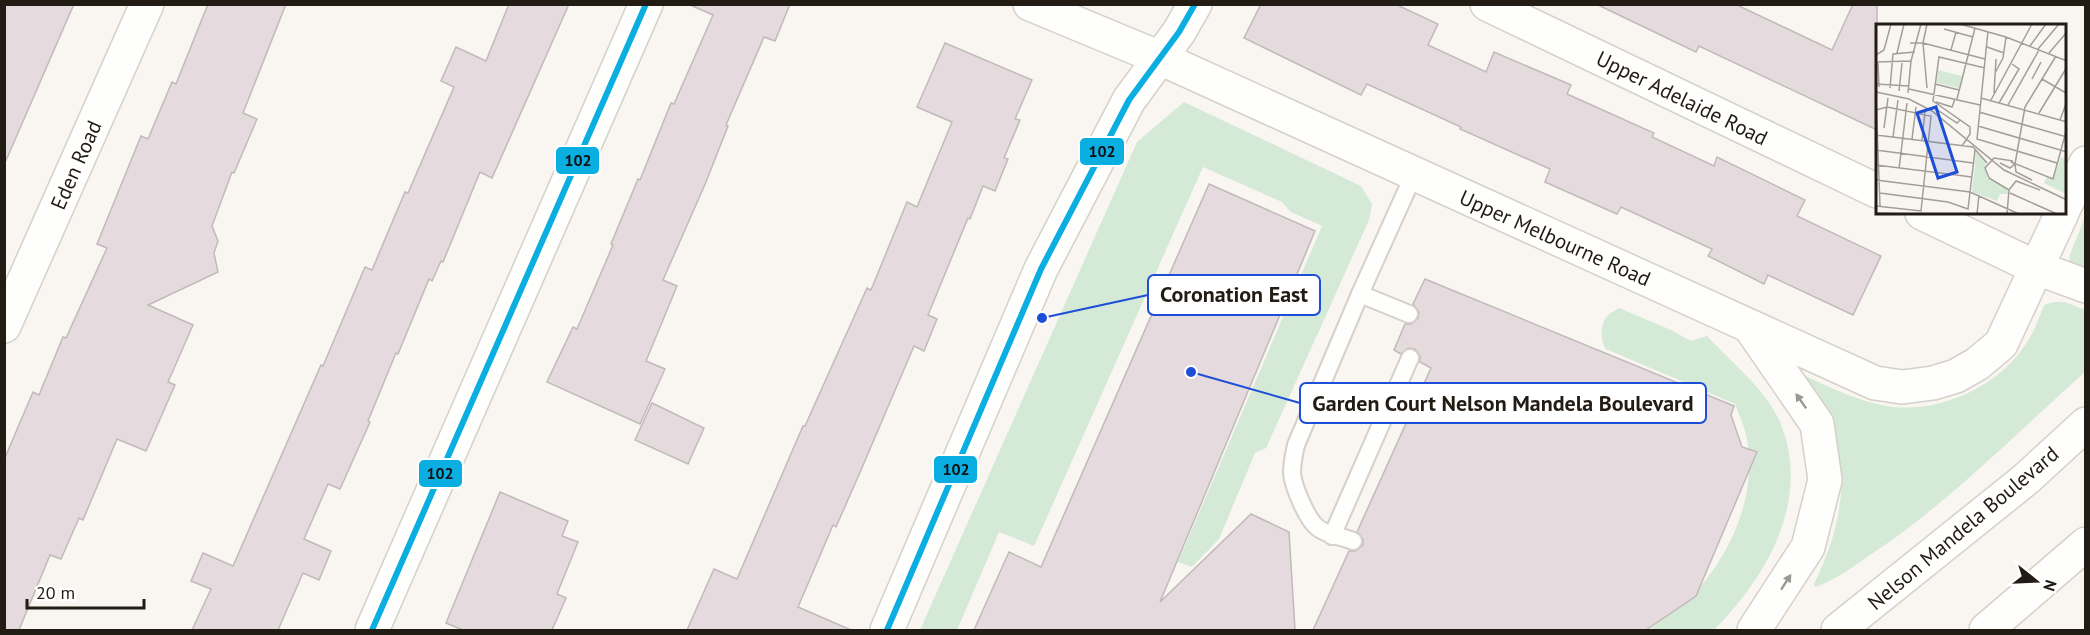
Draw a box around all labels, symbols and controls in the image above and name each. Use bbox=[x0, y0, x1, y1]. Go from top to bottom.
inset map bbox=[1876, 24, 2066, 214]
street label: Upper Adelaide Road bbox=[1592, 45, 1772, 151]
street label: Eden Road bbox=[44, 116, 108, 214]
line badge: 102 bbox=[1079, 137, 1125, 166]
text: 102 bbox=[1088, 141, 1116, 161]
line badge: 102 bbox=[555, 146, 600, 175]
text: 102 bbox=[564, 150, 592, 170]
street label: Upper Melbourne Road bbox=[1455, 184, 1655, 292]
callout: Coronation East bbox=[1148, 275, 1320, 315]
text: Coronation East bbox=[1160, 280, 1308, 308]
callout: Garden Court Nelson Mandela Boulevard bbox=[1300, 383, 1706, 423]
text: Garden Court Nelson Mandela Boulevard bbox=[1312, 389, 1694, 417]
one-way arrow bbox=[1796, 393, 1807, 409]
street label: Nelson Mandela Boulevard bbox=[1863, 441, 2063, 615]
line badge: 102 bbox=[933, 455, 978, 484]
line badge: 102 bbox=[418, 459, 463, 488]
text: 102 bbox=[942, 459, 970, 479]
text: 102 bbox=[426, 463, 454, 483]
north arrow bbox=[2006, 551, 2066, 611]
scale bar bbox=[27, 572, 144, 610]
one-way arrow bbox=[1780, 573, 1791, 590]
text: 20 m bbox=[36, 581, 75, 604]

